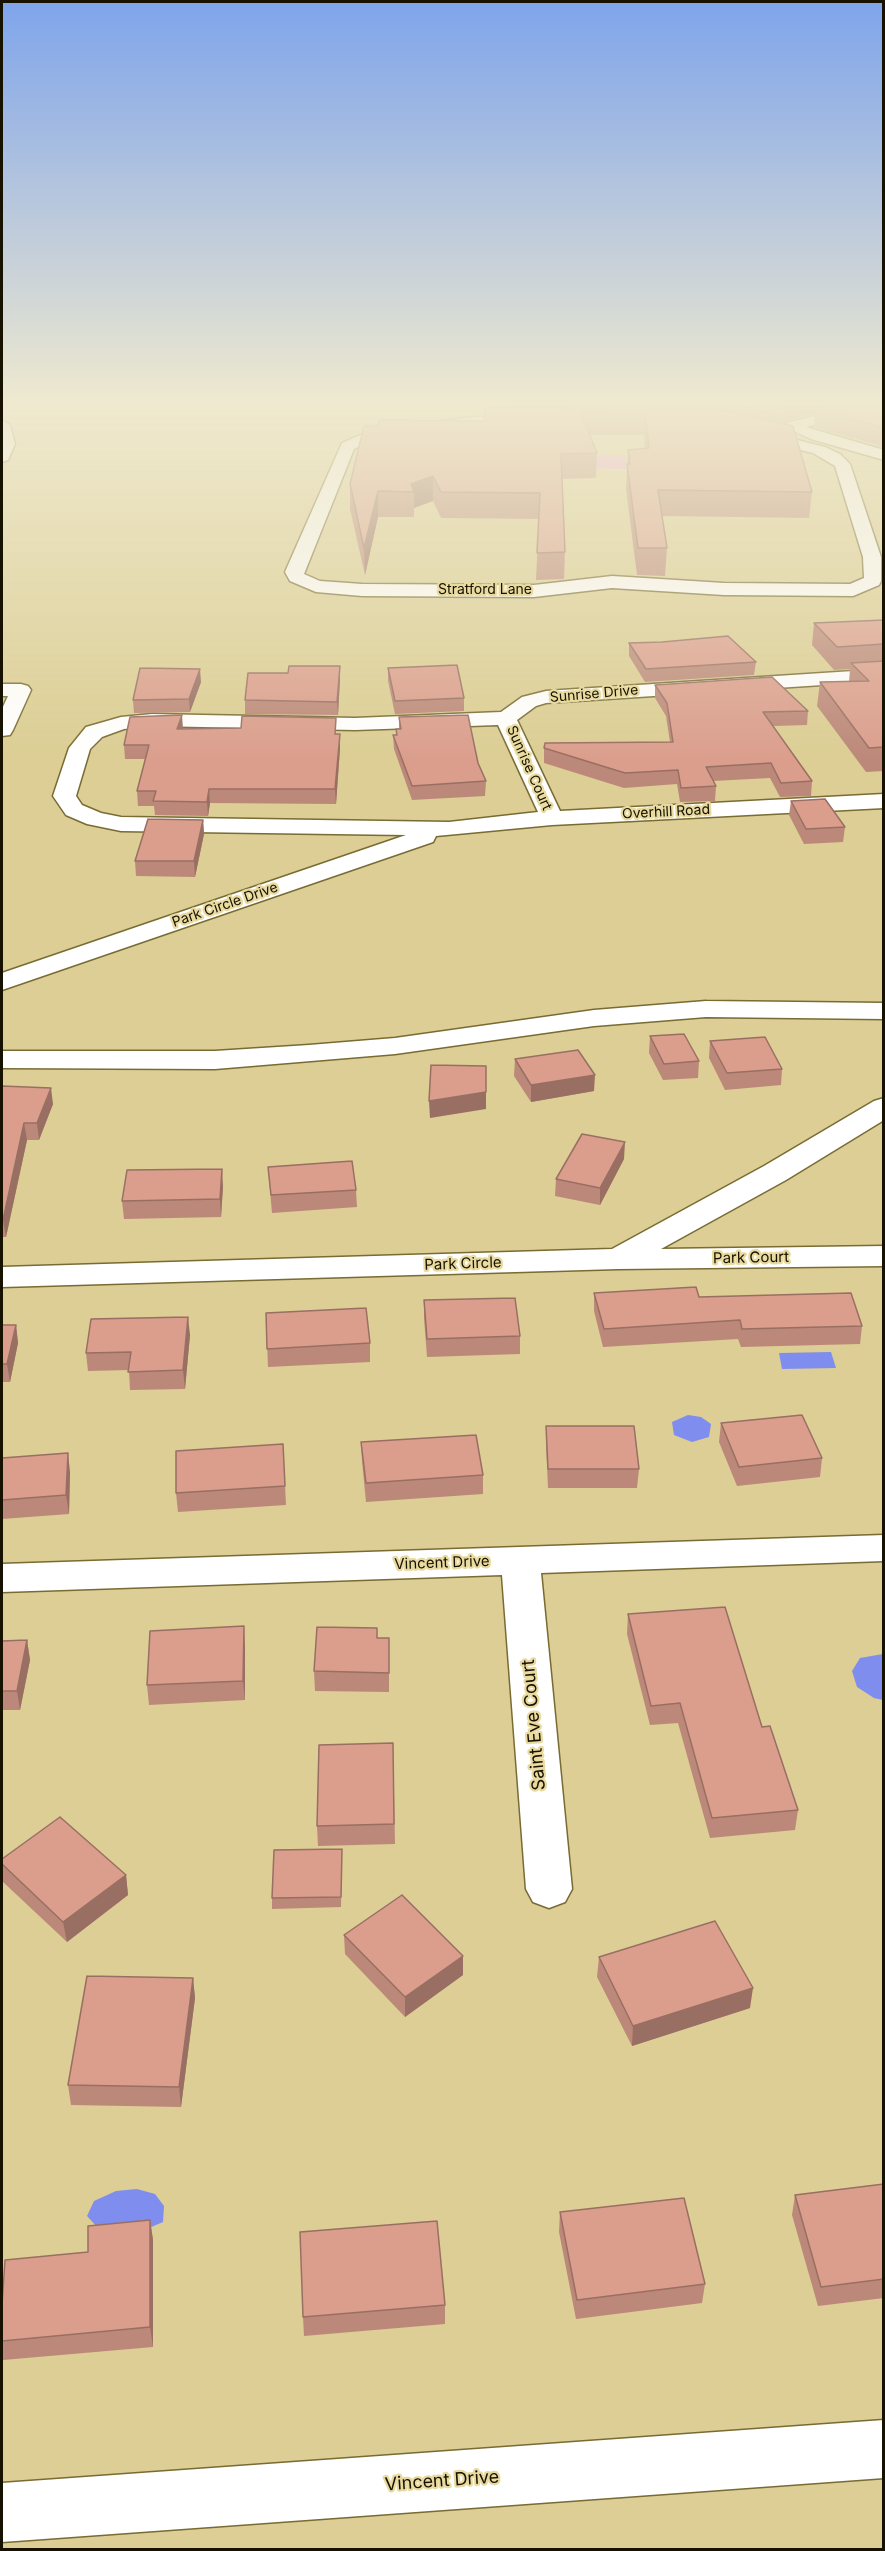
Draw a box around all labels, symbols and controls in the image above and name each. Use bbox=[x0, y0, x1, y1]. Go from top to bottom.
street label: Stratford Lane bbox=[438, 582, 532, 598]
street label: Sunrise Drive bbox=[549, 682, 639, 706]
street label: Sunrise Court bbox=[503, 723, 555, 813]
street label: Overhill Road bbox=[622, 801, 710, 823]
street label: Park Circle Drive bbox=[170, 879, 280, 931]
street label: Park Court bbox=[713, 1248, 789, 1268]
street label: Park Circle bbox=[424, 1254, 502, 1274]
street label: Vincent Drive bbox=[394, 1552, 490, 1574]
street label: Saint Eve Court bbox=[518, 1659, 550, 1791]
street label: Vincent Drive bbox=[384, 2466, 500, 2496]

